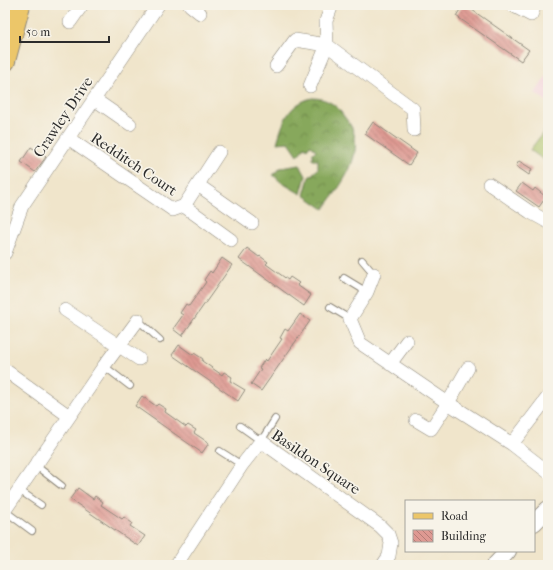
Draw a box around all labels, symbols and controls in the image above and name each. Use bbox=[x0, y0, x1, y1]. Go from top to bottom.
scale bar bbox=[20, 18, 109, 44]
text: 50 m bbox=[26, 25, 50, 39]
street label: Crawley Drive bbox=[29, 73, 97, 161]
street label: Redditch Court bbox=[87, 129, 181, 200]
street label: Basildon Square bbox=[268, 426, 364, 499]
legend bbox=[405, 500, 535, 552]
text: Road bbox=[441, 509, 468, 523]
text: Building bbox=[441, 529, 486, 543]

